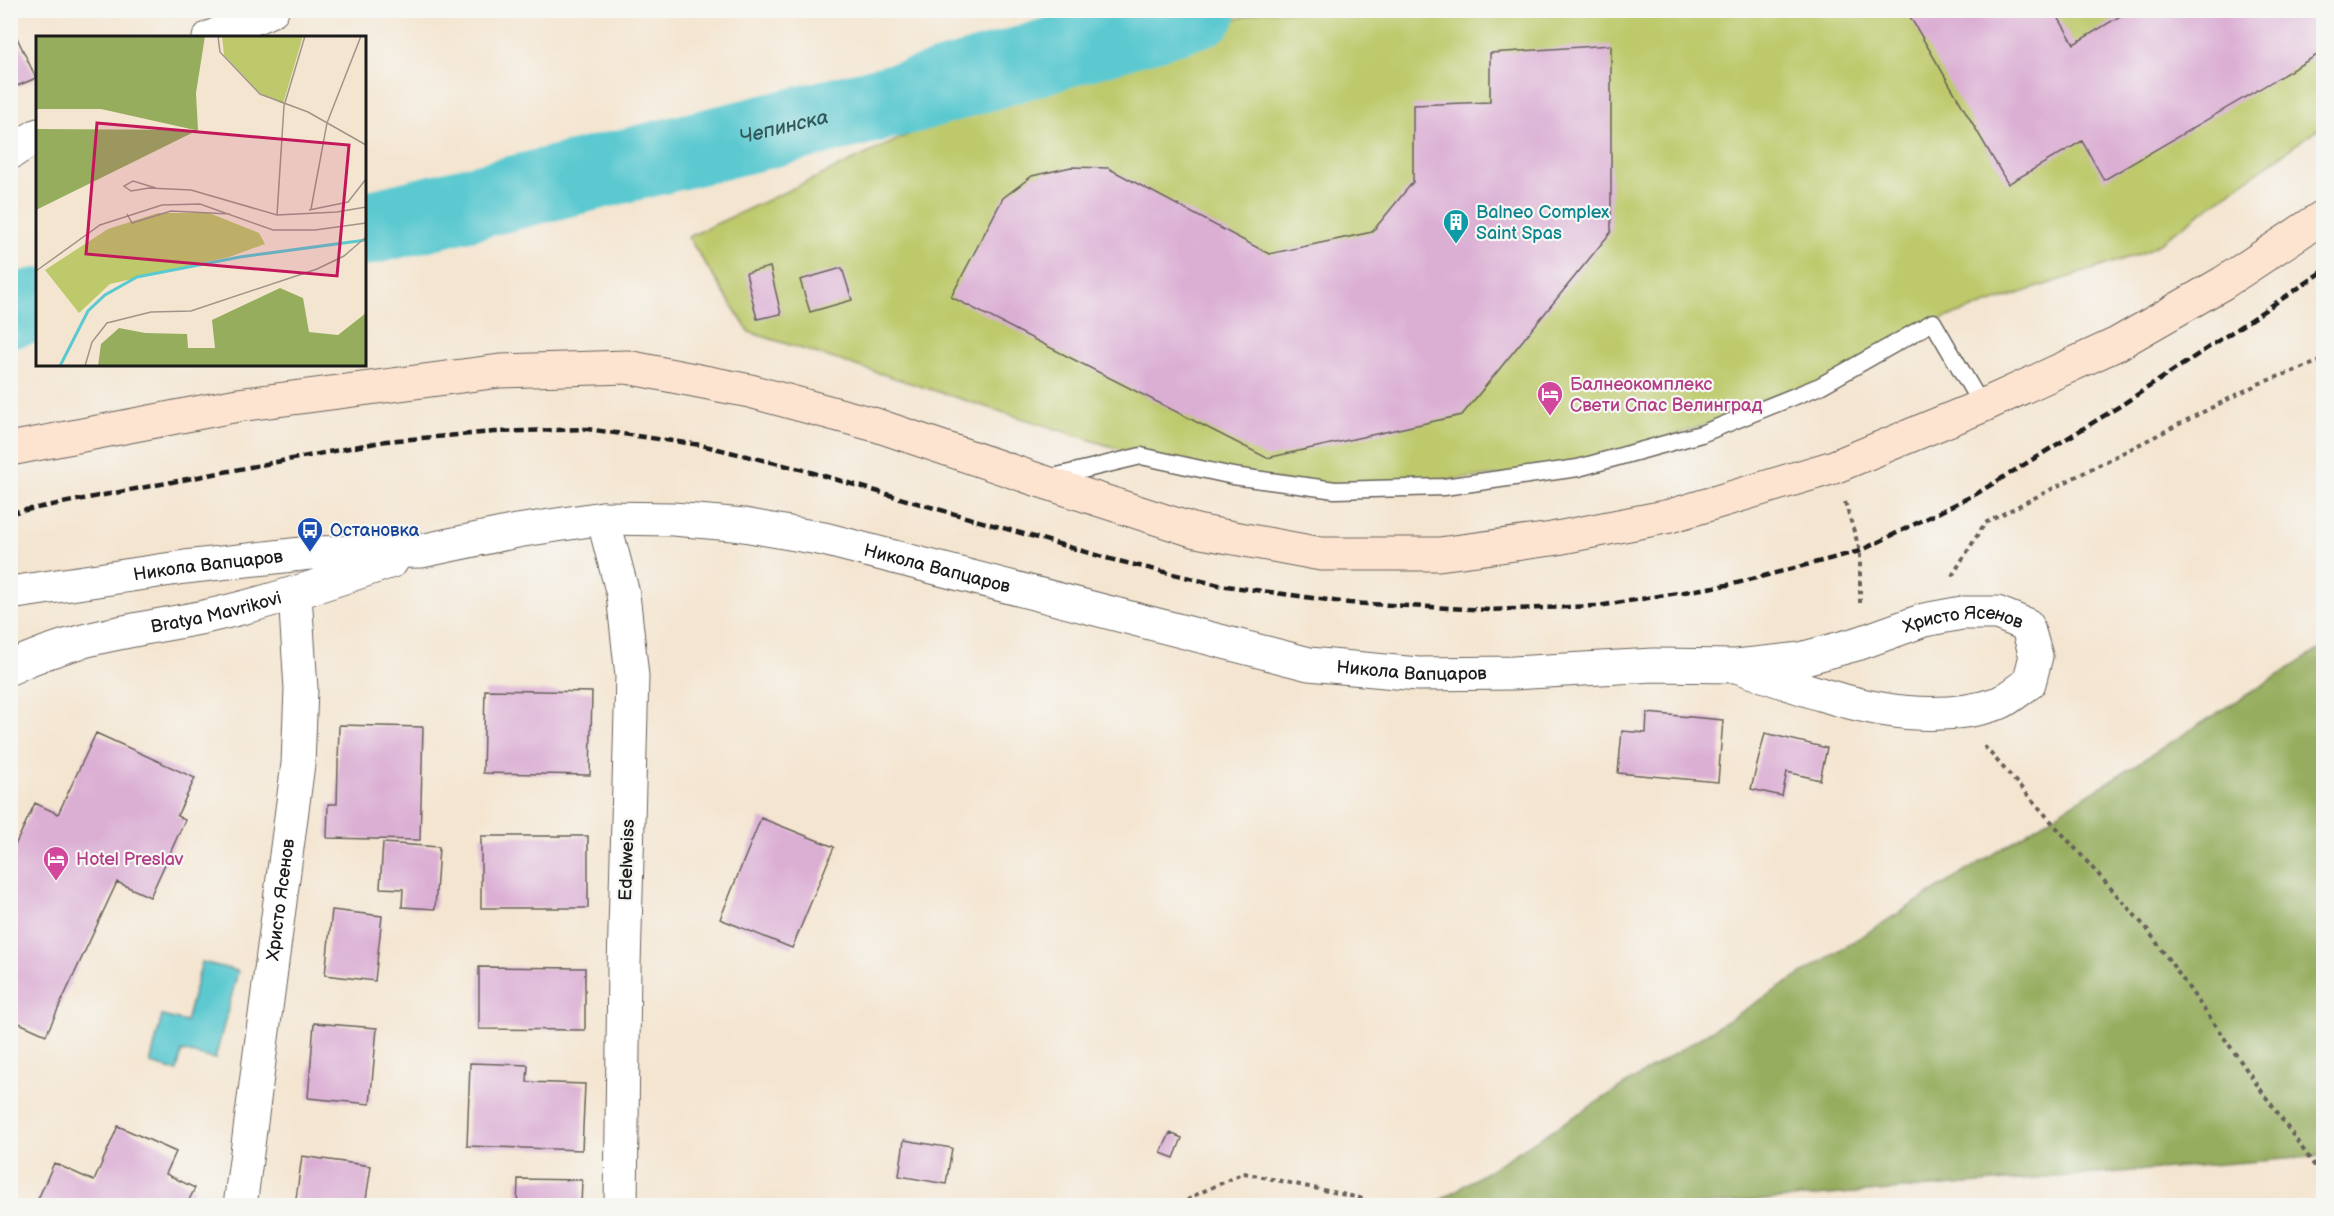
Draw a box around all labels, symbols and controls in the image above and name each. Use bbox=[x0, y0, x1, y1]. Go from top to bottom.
inset map bbox=[36, 36, 366, 366]
water label: Чепинска bbox=[737, 105, 831, 150]
place label: Balneo Complex Saint Spas bbox=[1476, 202, 1610, 244]
building icon: Balneo Complex Saint Spas bbox=[1441, 207, 1471, 245]
place label: Балнеокомплекс Свети Спас Велинград bbox=[1570, 374, 1763, 416]
hotel icon: Балнеокомплекс Свети Спас Велинград bbox=[1535, 379, 1565, 417]
bus stop icon: Остановка bbox=[295, 515, 325, 553]
place label: Остановка bbox=[330, 520, 420, 541]
street label: Никола Вапцаров bbox=[862, 539, 1013, 597]
street label: Никола Вапцаров bbox=[132, 546, 284, 585]
street label: Bratya Mavrikovi bbox=[149, 587, 284, 637]
street label: Христо Ясенов bbox=[1900, 602, 2027, 637]
street label: Никола Вапцаров bbox=[1336, 656, 1487, 685]
street label: Edelweiss bbox=[615, 819, 639, 901]
street label: Христо Ясенов bbox=[262, 837, 299, 962]
hotel icon: Hotel Preslav bbox=[41, 844, 71, 882]
place label: Hotel Preslav bbox=[76, 849, 184, 870]

